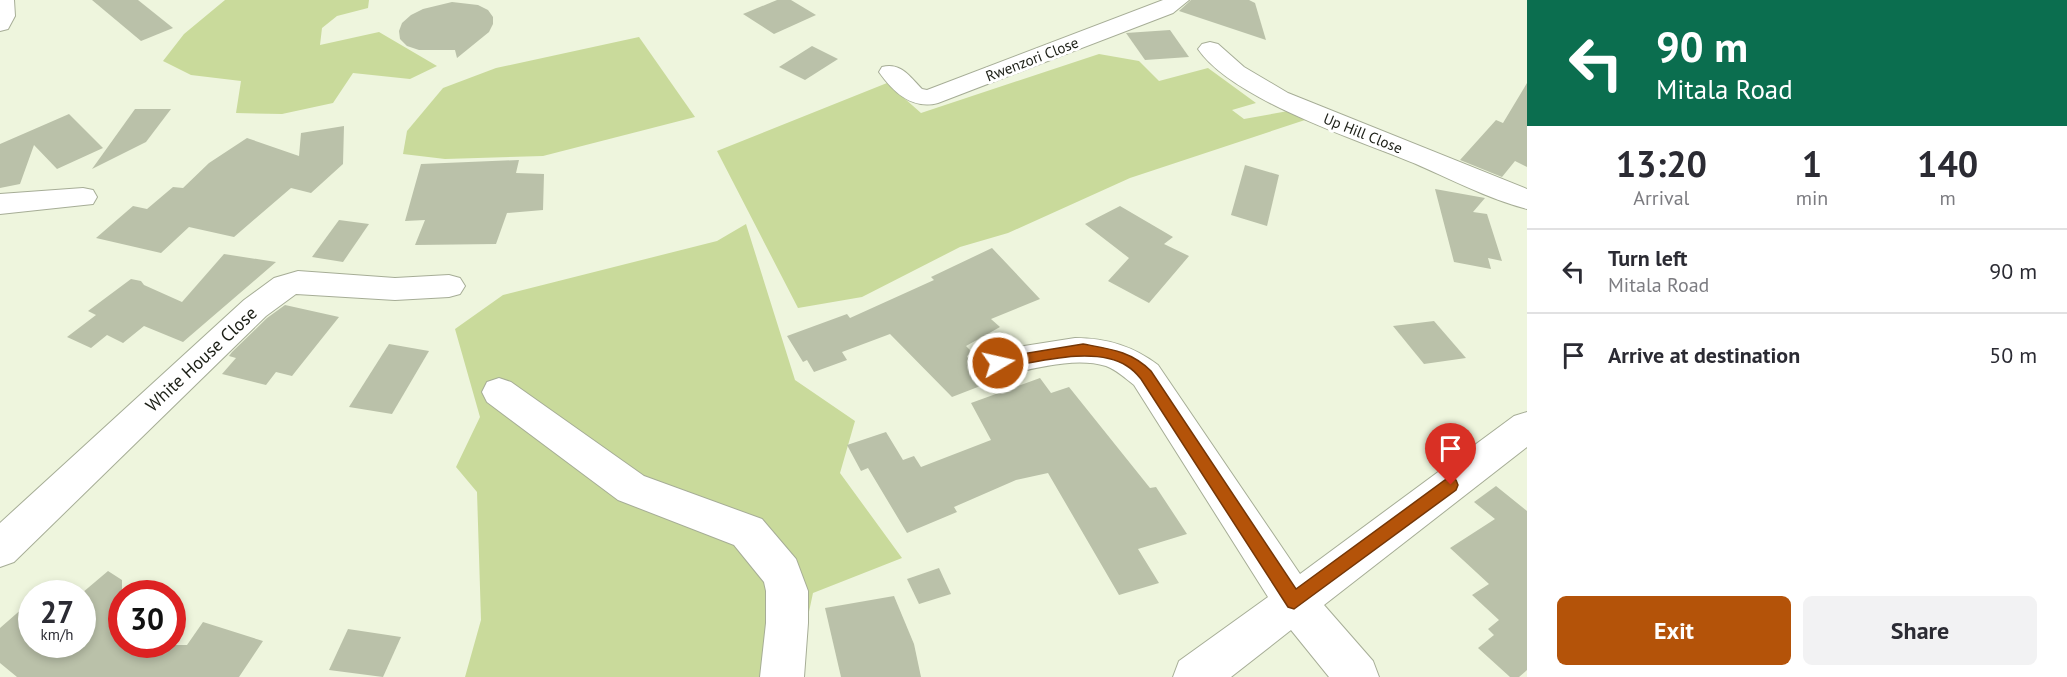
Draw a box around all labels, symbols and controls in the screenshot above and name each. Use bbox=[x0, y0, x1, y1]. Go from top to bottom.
text: 90 m bbox=[1656, 19, 1748, 74]
icon: left bbox=[1557, 24, 1635, 102]
street label: Rwenzori Close bbox=[983, 33, 1081, 85]
text: Mitala Road bbox=[1656, 72, 1793, 106]
street label: Up Hill Close bbox=[1321, 109, 1405, 157]
text: 13:20 bbox=[1616, 140, 1707, 187]
text: 1 bbox=[1802, 140, 1822, 187]
text: 140 bbox=[1917, 140, 1978, 187]
text: Arrival bbox=[1633, 185, 1689, 211]
text: min bbox=[1796, 185, 1828, 211]
text: m bbox=[1940, 185, 1956, 211]
text: Turn left bbox=[1608, 244, 1688, 272]
icon: left bbox=[1557, 255, 1590, 288]
text: 90 m bbox=[1989, 257, 2037, 285]
text: Mitala Road bbox=[1608, 272, 1709, 298]
street label: White House Close bbox=[140, 301, 262, 417]
position arrow bbox=[966, 331, 1030, 395]
icon: arrive bbox=[1557, 339, 1590, 372]
text: Arrive at destination bbox=[1608, 341, 1800, 369]
text: 50 m bbox=[1989, 341, 2037, 369]
pin bbox=[1425, 423, 1476, 485]
icon: arrive bbox=[1434, 432, 1467, 465]
speed limit sign: 30 bbox=[108, 580, 186, 658]
text: 27 bbox=[40, 592, 74, 631]
button: Exit bbox=[1557, 596, 1791, 665]
button: Share bbox=[1803, 596, 2037, 665]
text: km/h bbox=[41, 625, 73, 644]

